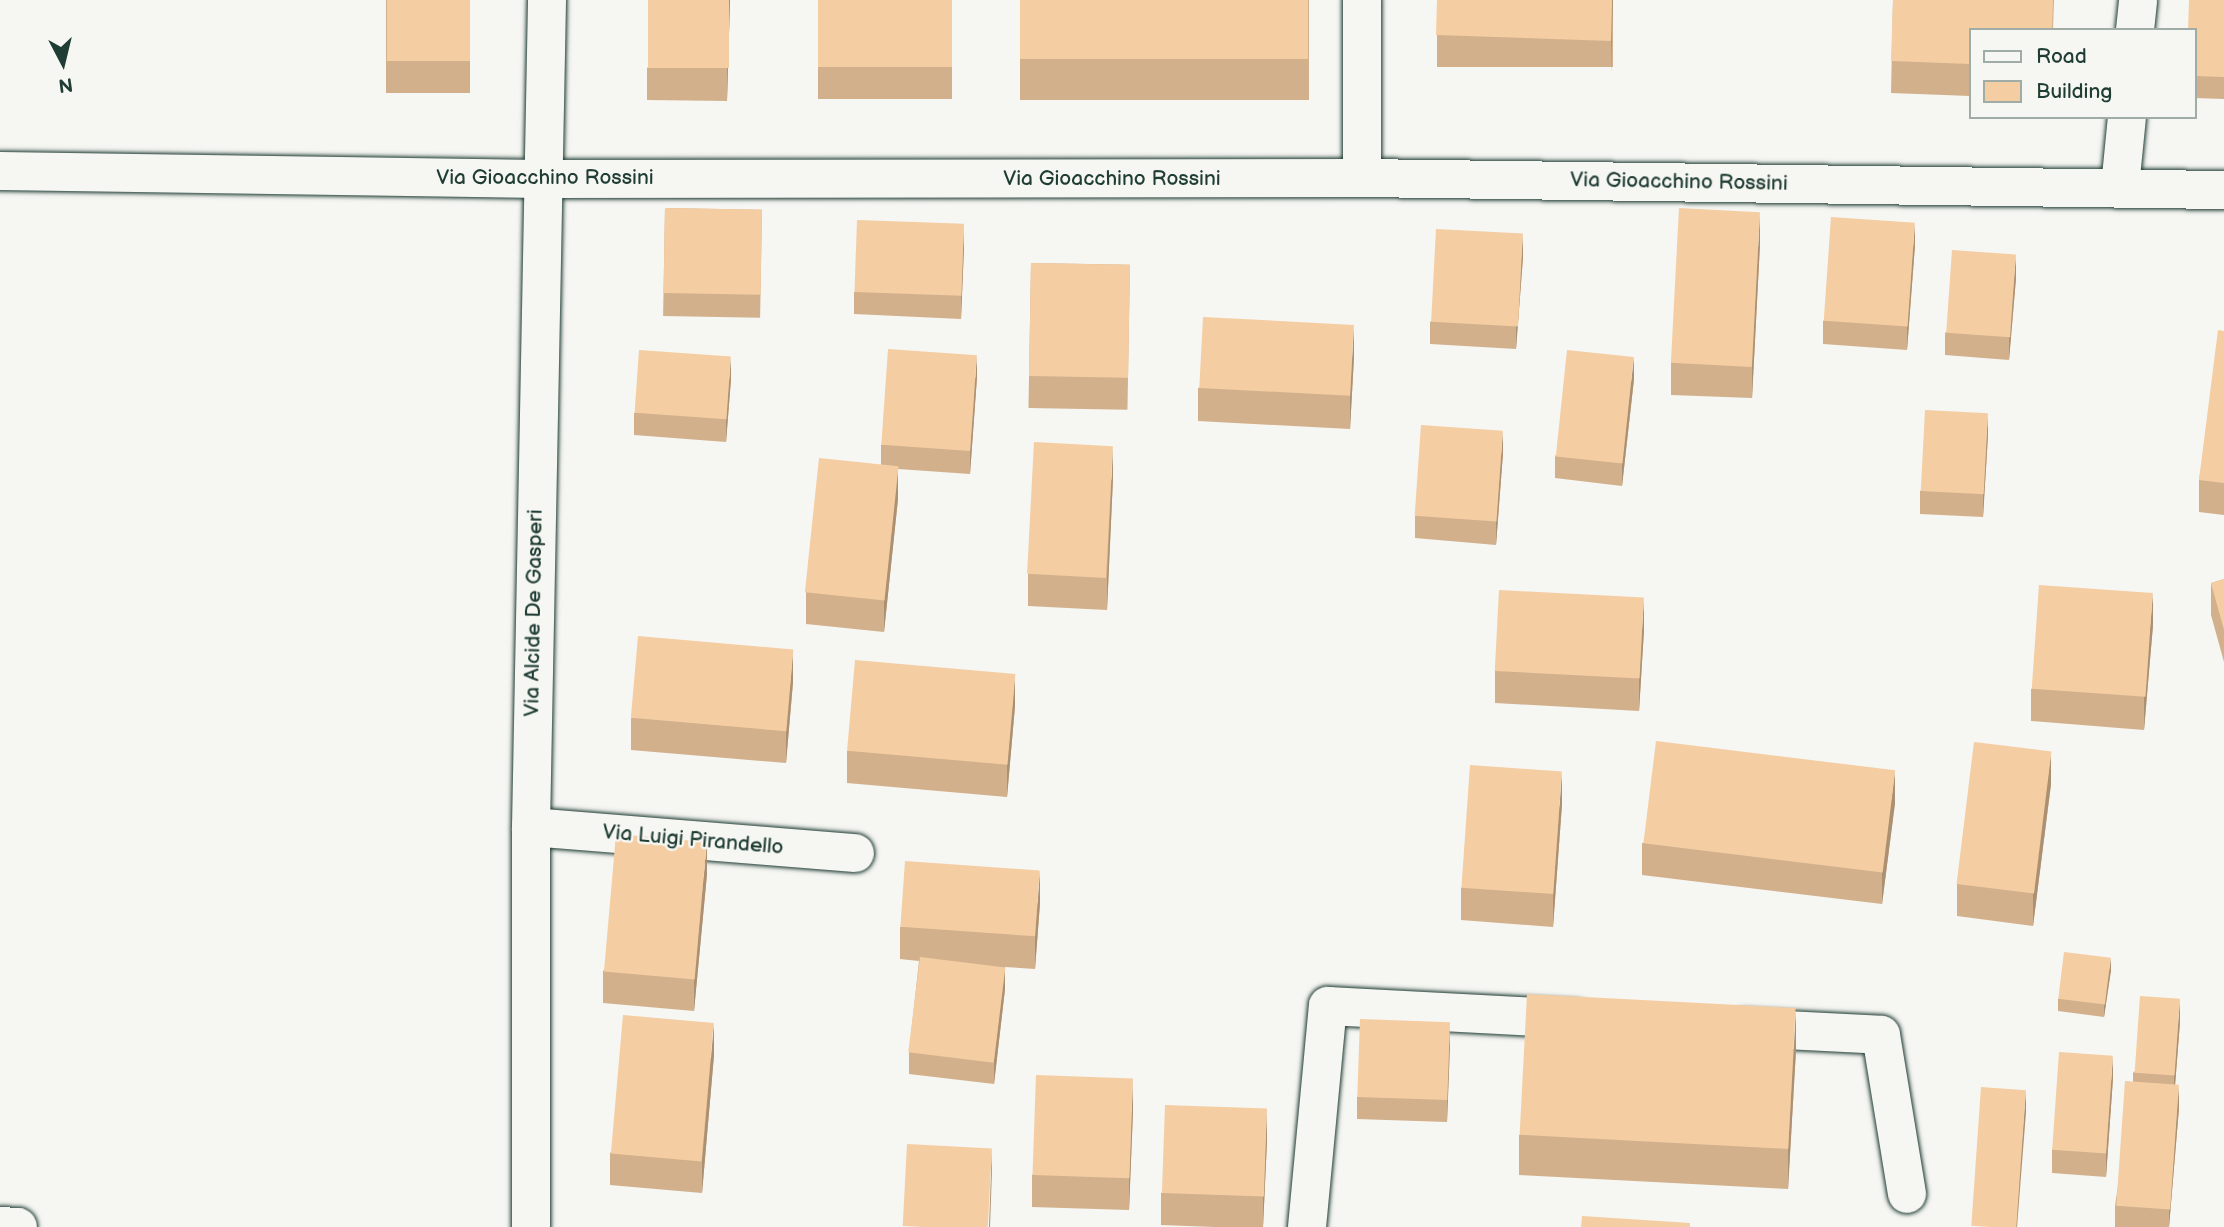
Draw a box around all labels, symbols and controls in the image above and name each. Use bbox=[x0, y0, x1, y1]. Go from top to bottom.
north arrow bbox=[28, 28, 98, 98]
legend bbox=[1968, 28, 2196, 119]
text: Road bbox=[2036, 44, 2087, 69]
text: N bbox=[57, 72, 74, 97]
text: Building bbox=[2036, 79, 2112, 104]
street label: Via Gioacchino Rossini bbox=[436, 165, 654, 191]
street label: Via Gioacchino Rossini bbox=[1003, 166, 1221, 192]
street label: Via Gioacchino Rossini bbox=[1570, 168, 1788, 196]
street label: Via Alcide De Gasperi bbox=[520, 509, 548, 717]
street label: Via Luigi Pirandello bbox=[602, 820, 784, 860]

